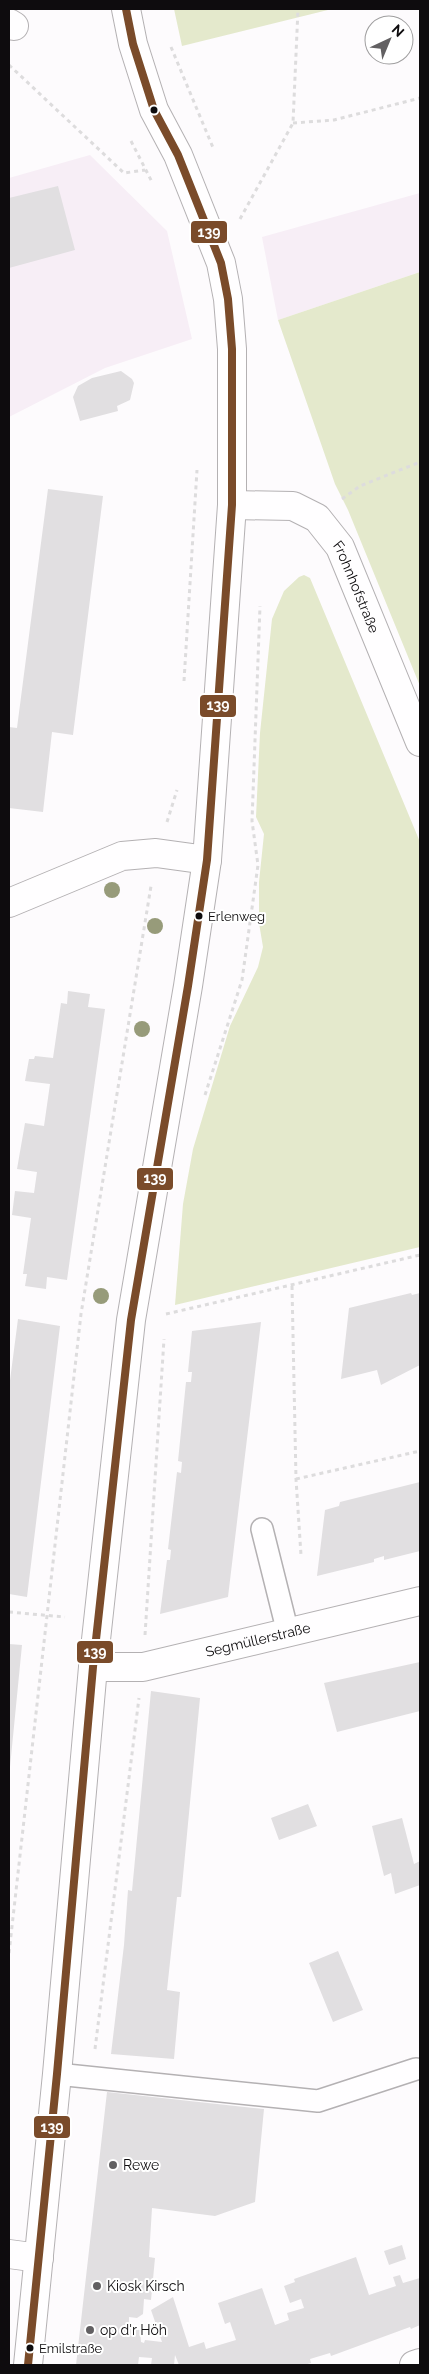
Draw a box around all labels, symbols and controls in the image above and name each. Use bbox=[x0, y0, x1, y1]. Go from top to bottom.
north arrow bbox=[364, 15, 414, 65]
text: N bbox=[389, 21, 407, 40]
unlabelled marker bbox=[149, 105, 159, 115]
line badge: 139 bbox=[190, 220, 228, 244]
text: 139 bbox=[198, 224, 220, 240]
street label: Frohnhofstraße bbox=[330, 537, 382, 635]
line badge: 139 bbox=[199, 694, 237, 718]
text: 139 bbox=[207, 697, 229, 713]
place label: Erlenweg bbox=[208, 909, 265, 924]
marker: Erlenweg bbox=[194, 911, 204, 921]
line badge: 139 bbox=[136, 1167, 174, 1191]
text: 139 bbox=[144, 1170, 166, 1186]
street label: Segmüllerstraße bbox=[204, 1619, 312, 1660]
line badge: 139 bbox=[76, 1640, 114, 1664]
text: 139 bbox=[84, 1644, 106, 1660]
line badge: 139 bbox=[33, 2115, 71, 2139]
text: 139 bbox=[41, 2119, 63, 2135]
place label: Rewe bbox=[123, 2157, 159, 2173]
marker: Rewe bbox=[107, 2159, 119, 2171]
place label: Kiosk Kirsch bbox=[107, 2278, 185, 2294]
marker: Kiosk Kirsch bbox=[91, 2280, 103, 2292]
place label: op d'r Höh bbox=[100, 2322, 167, 2338]
marker: op d'r Höh bbox=[84, 2324, 96, 2336]
place label: Emilstraße bbox=[39, 2341, 103, 2356]
marker: Emilstraße bbox=[25, 2343, 35, 2353]

